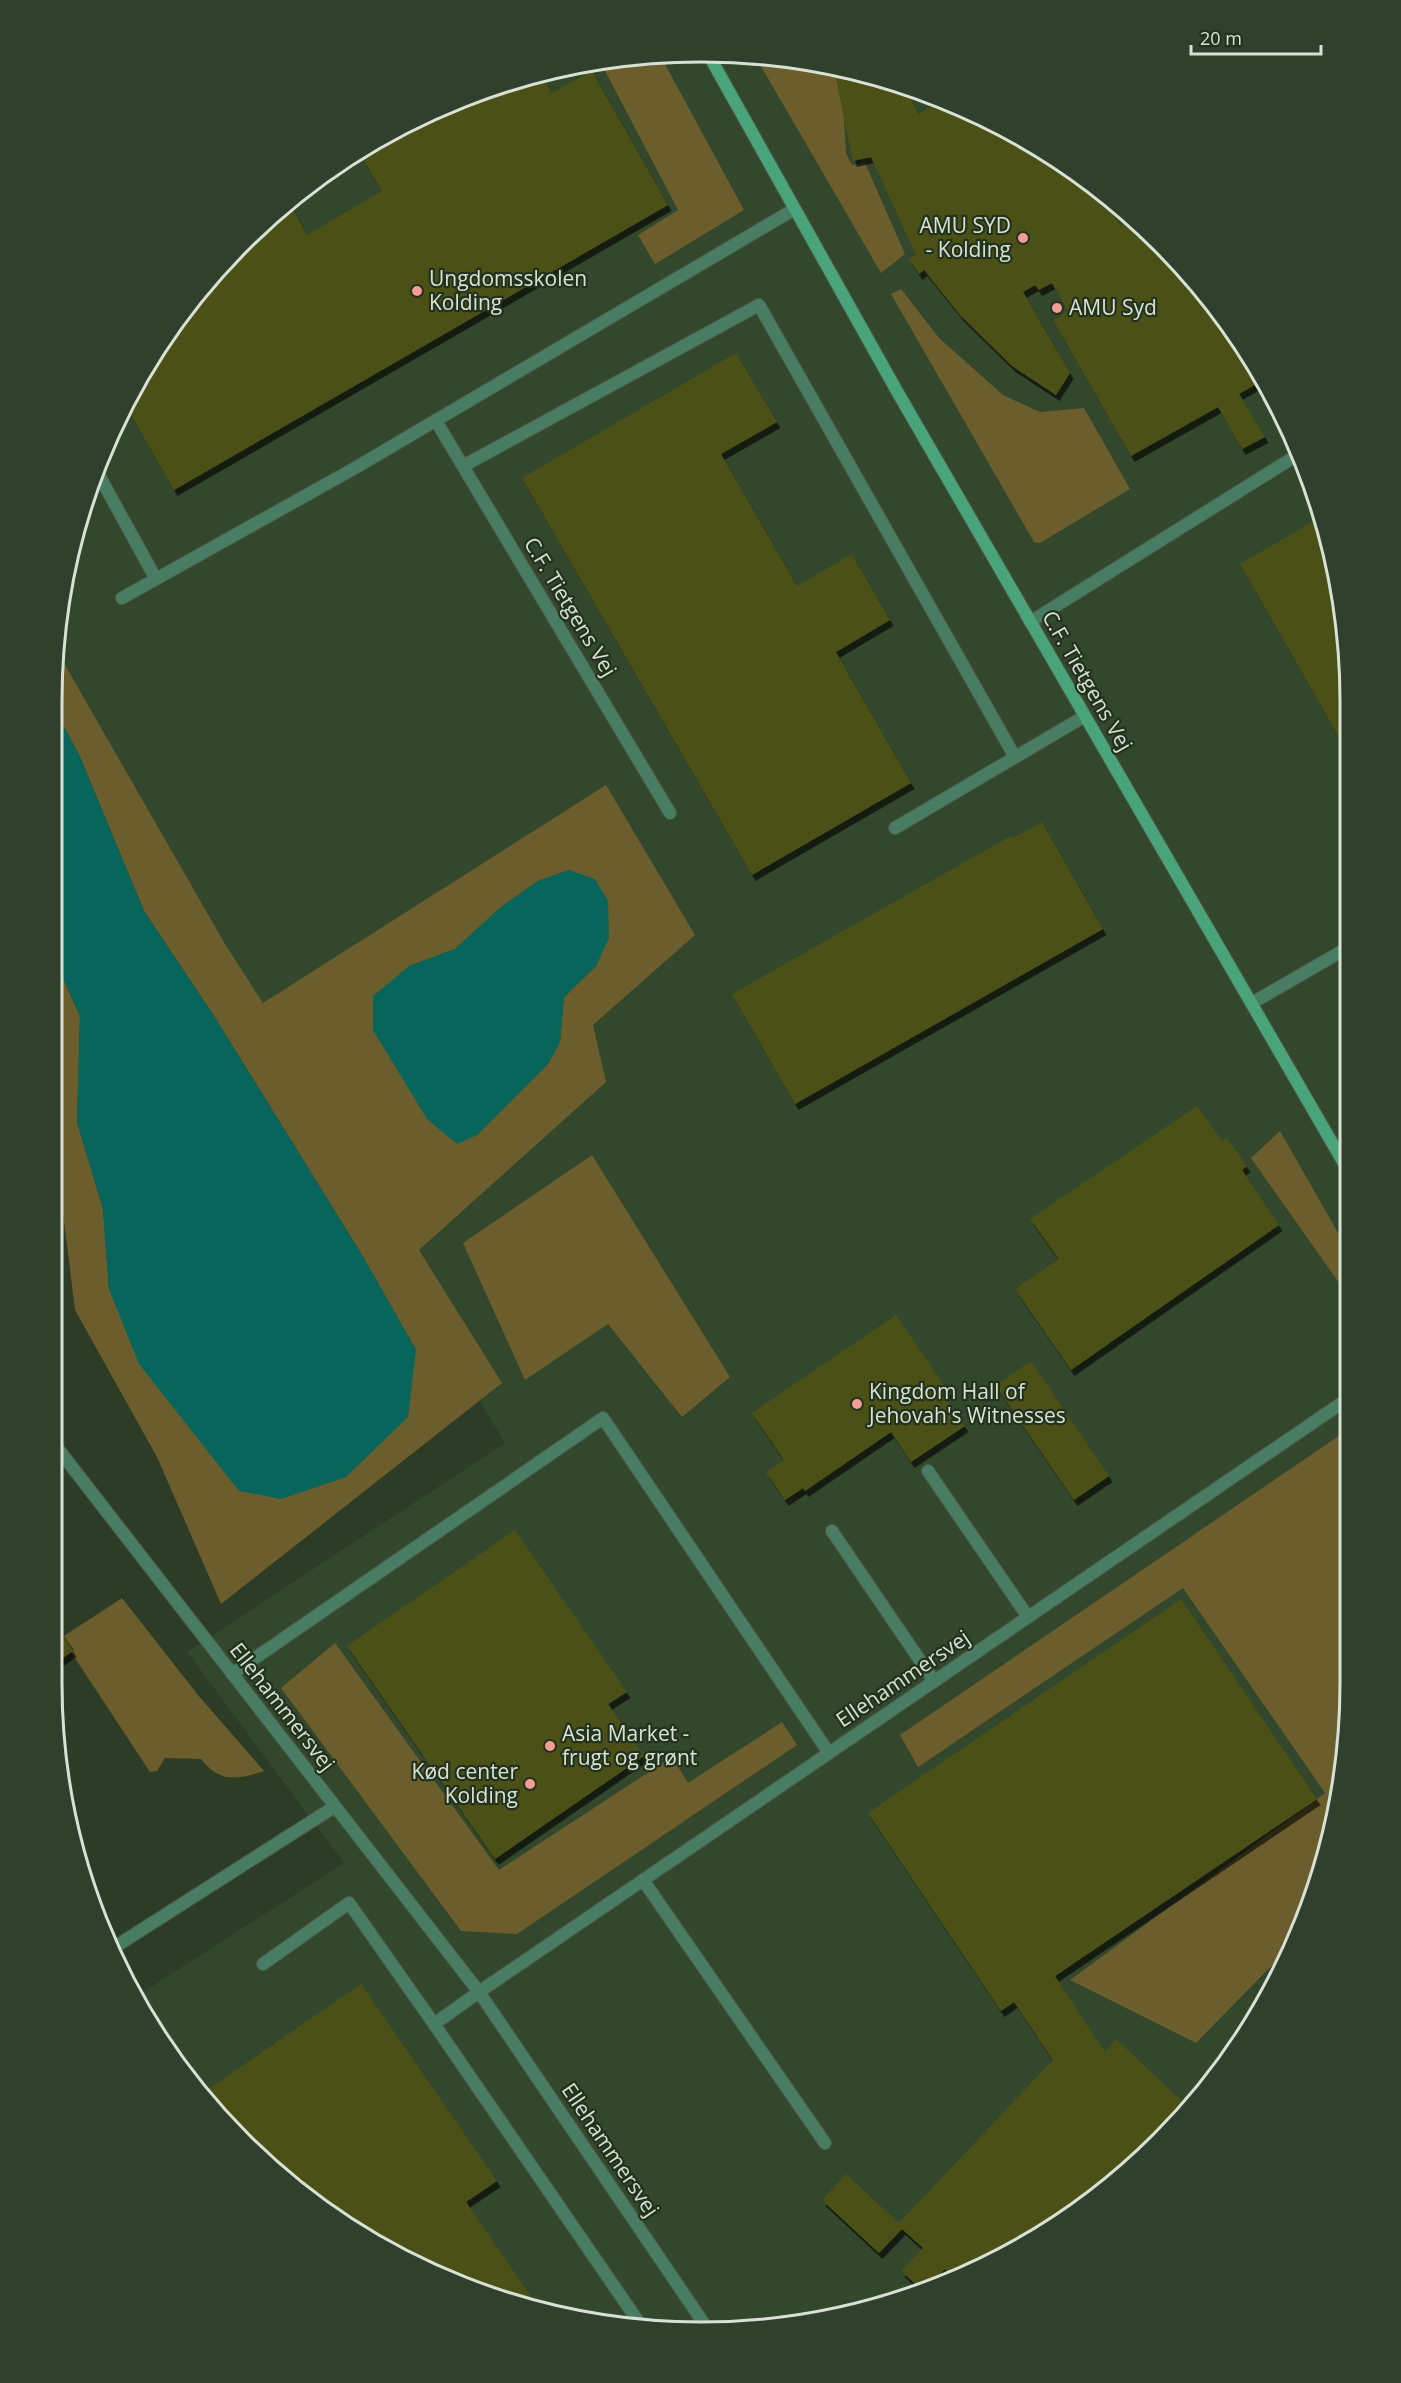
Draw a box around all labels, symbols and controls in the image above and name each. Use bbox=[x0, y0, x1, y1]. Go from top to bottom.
scale bar bbox=[1191, 18, 1322, 56]
text: 20 m bbox=[1200, 26, 1242, 50]
place label: AMU SYD - Kolding bbox=[920, 211, 1011, 263]
marker: AMU SYD - Kolding bbox=[1016, 231, 1030, 245]
place label: Ungdomsskolen Kolding bbox=[429, 264, 587, 316]
marker: Ungdomsskolen Kolding bbox=[410, 284, 424, 298]
place label: AMU Syd bbox=[1069, 293, 1157, 321]
marker: AMU Syd bbox=[1050, 301, 1064, 315]
street label: C.F. Tietgens Vej bbox=[518, 532, 624, 681]
street label: C.F. Tietgens Vej bbox=[1036, 605, 1139, 756]
place label: Kingdom Hall of Jehovah's Witnesses bbox=[867, 1377, 1066, 1429]
marker: Kingdom Hall of Jehovah's Witnesses bbox=[850, 1397, 864, 1411]
street label: Ellehammersvej bbox=[830, 1623, 975, 1733]
street label: Ellehammersvej bbox=[224, 1637, 342, 1776]
place label: Asia Market - frugt og grønt bbox=[562, 1719, 697, 1771]
marker: Asia Market - frugt og grønt bbox=[543, 1739, 557, 1753]
place label: Kød center Kolding bbox=[412, 1757, 518, 1809]
marker: Kød center Kolding bbox=[523, 1777, 537, 1791]
street label: Ellehammersvej bbox=[556, 2077, 666, 2222]

